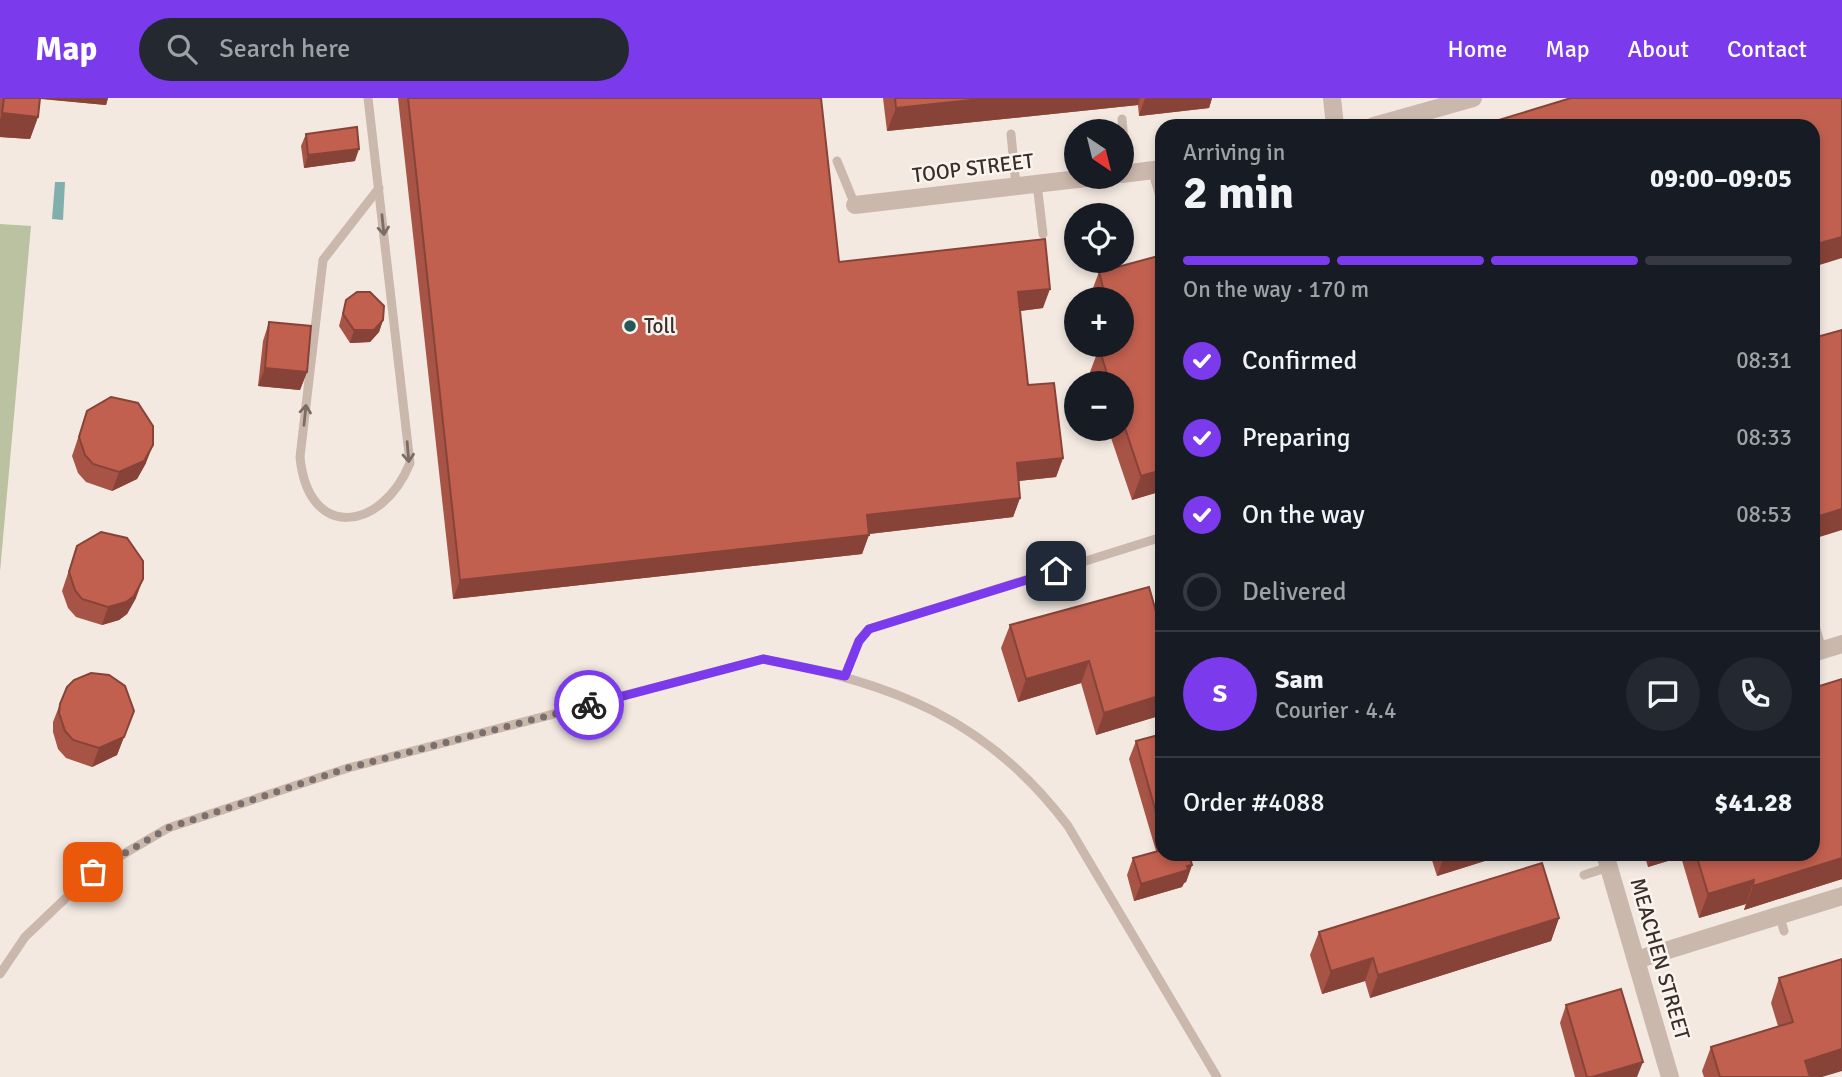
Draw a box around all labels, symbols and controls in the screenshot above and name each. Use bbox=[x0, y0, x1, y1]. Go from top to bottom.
search box bbox=[139, 18, 629, 81]
text: Map bbox=[35, 29, 97, 70]
icon: search bbox=[163, 30, 201, 68]
text: Search here bbox=[219, 33, 350, 65]
text: Home bbox=[1447, 34, 1507, 64]
text: Map bbox=[1545, 34, 1590, 64]
text: About bbox=[1628, 34, 1689, 64]
text: Contact bbox=[1727, 34, 1807, 64]
north arrow bbox=[1064, 119, 1134, 189]
map controls bbox=[1064, 119, 1134, 441]
text: Arriving in bbox=[1183, 138, 1285, 167]
street label: TOOP STREET bbox=[911, 148, 1036, 188]
text: 09:00–09:05 bbox=[1650, 163, 1792, 195]
text: 2 min bbox=[1183, 165, 1294, 221]
button: locate bbox=[1064, 203, 1134, 273]
one-way arrow bbox=[377, 214, 390, 236]
text: On the way · 170 m bbox=[1183, 275, 1369, 304]
button: + bbox=[1064, 287, 1134, 357]
place label: Toll bbox=[644, 313, 676, 339]
marker: Toll bbox=[622, 318, 638, 334]
icon: check bbox=[1183, 342, 1221, 380]
text: Confirmed bbox=[1242, 345, 1357, 377]
text: 08:31 bbox=[1736, 346, 1792, 375]
button: − bbox=[1064, 371, 1134, 441]
one-way arrow bbox=[299, 404, 312, 427]
icon: check bbox=[1183, 419, 1221, 457]
text: Preparing bbox=[1242, 422, 1350, 454]
text: 08:33 bbox=[1736, 423, 1792, 452]
one-way arrow bbox=[402, 440, 415, 462]
icon: check bbox=[1183, 496, 1221, 534]
text: On the way bbox=[1242, 499, 1365, 531]
text: 08:53 bbox=[1736, 500, 1792, 529]
pin bbox=[1026, 541, 1086, 601]
icon: home bbox=[1037, 552, 1075, 590]
text: Delivered bbox=[1242, 576, 1347, 608]
button: chat bbox=[1626, 657, 1700, 731]
button: phone bbox=[1718, 657, 1792, 731]
text: Sam bbox=[1275, 664, 1324, 696]
courier bbox=[554, 670, 624, 740]
text: S bbox=[1213, 678, 1227, 710]
icon: bike bbox=[570, 686, 608, 724]
text: Courier · 4.4 bbox=[1275, 696, 1396, 725]
text: Order #4088 bbox=[1183, 787, 1324, 819]
text: $41.28 bbox=[1714, 787, 1792, 819]
pin bbox=[63, 842, 123, 902]
icon: bag bbox=[74, 853, 112, 891]
street label: MEACHEN STREET bbox=[1624, 875, 1696, 1044]

